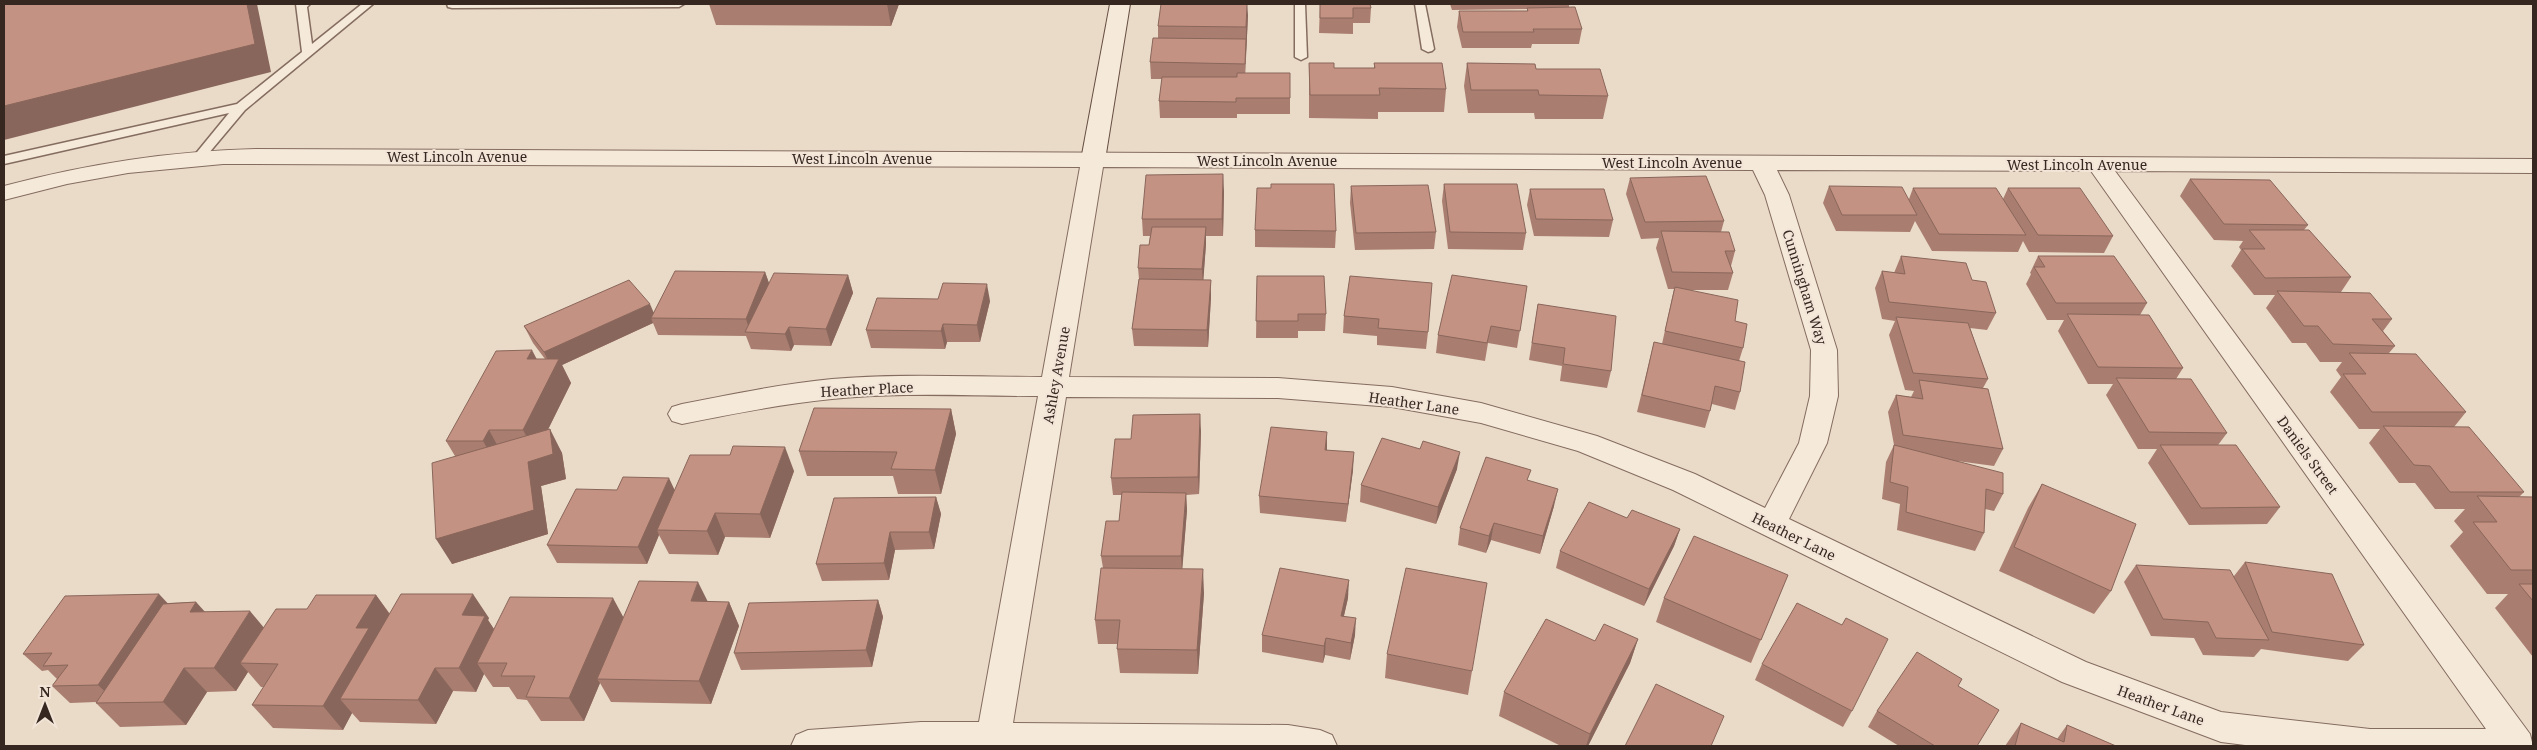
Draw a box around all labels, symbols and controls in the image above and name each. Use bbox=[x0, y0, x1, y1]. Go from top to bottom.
street label: West Lincoln Avenue bbox=[387, 147, 527, 166]
street label: West Lincoln Avenue bbox=[792, 149, 932, 168]
street label: West Lincoln Avenue bbox=[1197, 151, 1337, 170]
street label: West Lincoln Avenue bbox=[1602, 153, 1742, 172]
street label: West Lincoln Avenue bbox=[2007, 155, 2147, 174]
street label: Cunningham Way bbox=[1778, 227, 1832, 347]
street label: Ashley Avenue bbox=[1038, 325, 1074, 425]
street label: Heather Place bbox=[820, 377, 914, 401]
street label: Heather Lane bbox=[1368, 387, 1460, 419]
street label: Daniels Street bbox=[2273, 412, 2343, 498]
street label: Heather Lane bbox=[1749, 507, 1839, 565]
north arrow bbox=[20, 680, 70, 730]
street label: Heather Lane bbox=[2115, 680, 2207, 730]
text: N bbox=[39, 682, 51, 701]

